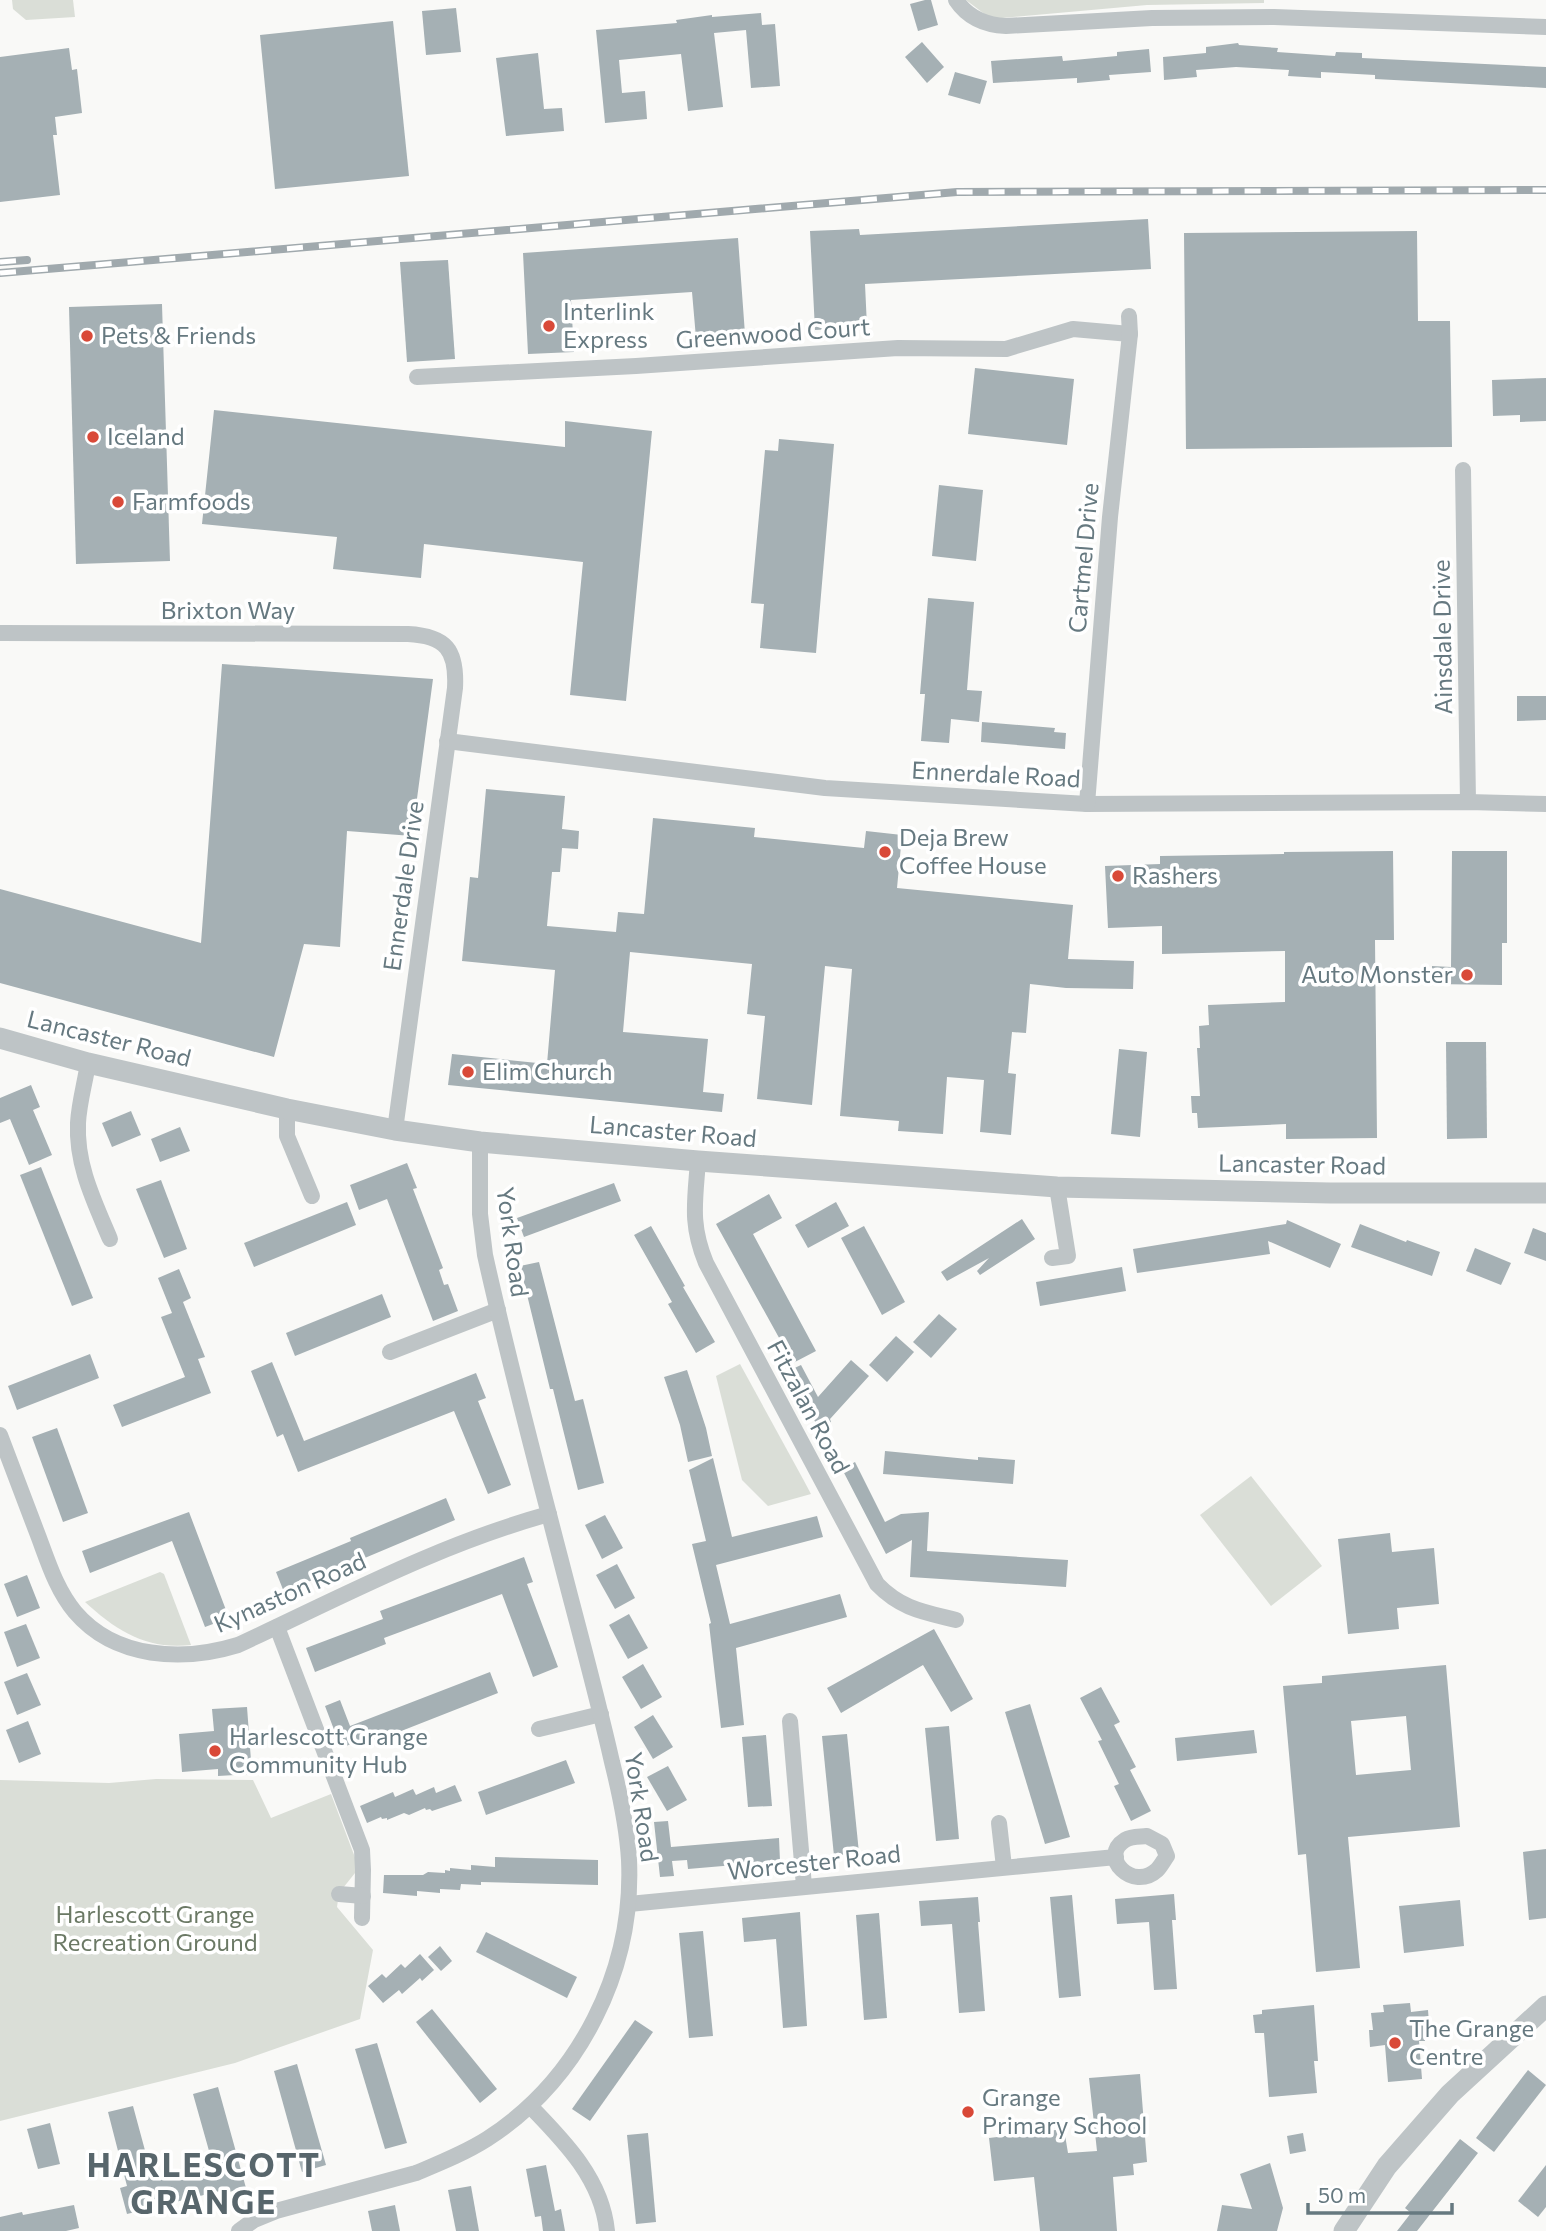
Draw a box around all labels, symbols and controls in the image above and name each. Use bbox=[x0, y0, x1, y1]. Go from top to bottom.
place label: Interlink Express bbox=[563, 296, 654, 353]
street label: Greenwood Court bbox=[675, 311, 871, 354]
marker: Interlink Express bbox=[541, 318, 557, 334]
place label: Pets & Friends bbox=[101, 320, 256, 349]
marker: Pets & Friends bbox=[79, 328, 95, 344]
place label: Iceland bbox=[107, 421, 185, 450]
marker: Iceland bbox=[85, 429, 101, 445]
street label: Cartmel Drive bbox=[1061, 482, 1104, 634]
place label: Farmfoods bbox=[132, 486, 251, 515]
marker: Farmfoods bbox=[110, 494, 126, 510]
street label: Ainsdale Drive bbox=[1426, 559, 1457, 715]
street label: Brixton Way bbox=[161, 595, 295, 624]
street label: Ennerdale Road bbox=[911, 755, 1081, 792]
street label: Ennerdale Drive bbox=[376, 799, 429, 973]
place label: Deja Brew Coffee House bbox=[899, 822, 1047, 879]
marker: Deja Brew Coffee House bbox=[877, 844, 893, 860]
place label: Rashers bbox=[1132, 860, 1218, 889]
marker: Rashers bbox=[1110, 868, 1126, 884]
place label: Auto Monster bbox=[1301, 959, 1453, 988]
marker: Auto Monster bbox=[1459, 967, 1475, 983]
street label: Lancaster Road bbox=[24, 1003, 194, 1072]
place label: Elim Church bbox=[482, 1056, 612, 1085]
marker: Elim Church bbox=[460, 1064, 476, 1080]
street label: Lancaster Road bbox=[588, 1109, 758, 1152]
street label: Lancaster Road bbox=[1218, 1148, 1386, 1179]
street label: York Road bbox=[491, 1185, 536, 1299]
street label: Fitzalan Road bbox=[762, 1334, 857, 1478]
street label: Kynaston Road bbox=[209, 1545, 370, 1638]
place label: Harlescott Grange Community Hub bbox=[229, 1721, 428, 1778]
marker: Harlescott Grange Community Hub bbox=[207, 1743, 223, 1759]
street label: York Road bbox=[619, 1750, 665, 1864]
street label: Worcester Road bbox=[726, 1838, 902, 1885]
park label: Harlescott Grange Recreation Ground bbox=[52, 1899, 258, 1956]
place label: The Grange Centre bbox=[1409, 2013, 1534, 2070]
marker: The Grange Centre bbox=[1387, 2035, 1403, 2051]
place label: Grange Primary School bbox=[982, 2082, 1147, 2139]
marker: Grange Primary School bbox=[960, 2104, 976, 2120]
district label: HARLESCOTT GRANGE bbox=[87, 2144, 321, 2221]
scale bar bbox=[1308, 2172, 1452, 2216]
text: 50 m bbox=[1318, 2182, 1366, 2207]

